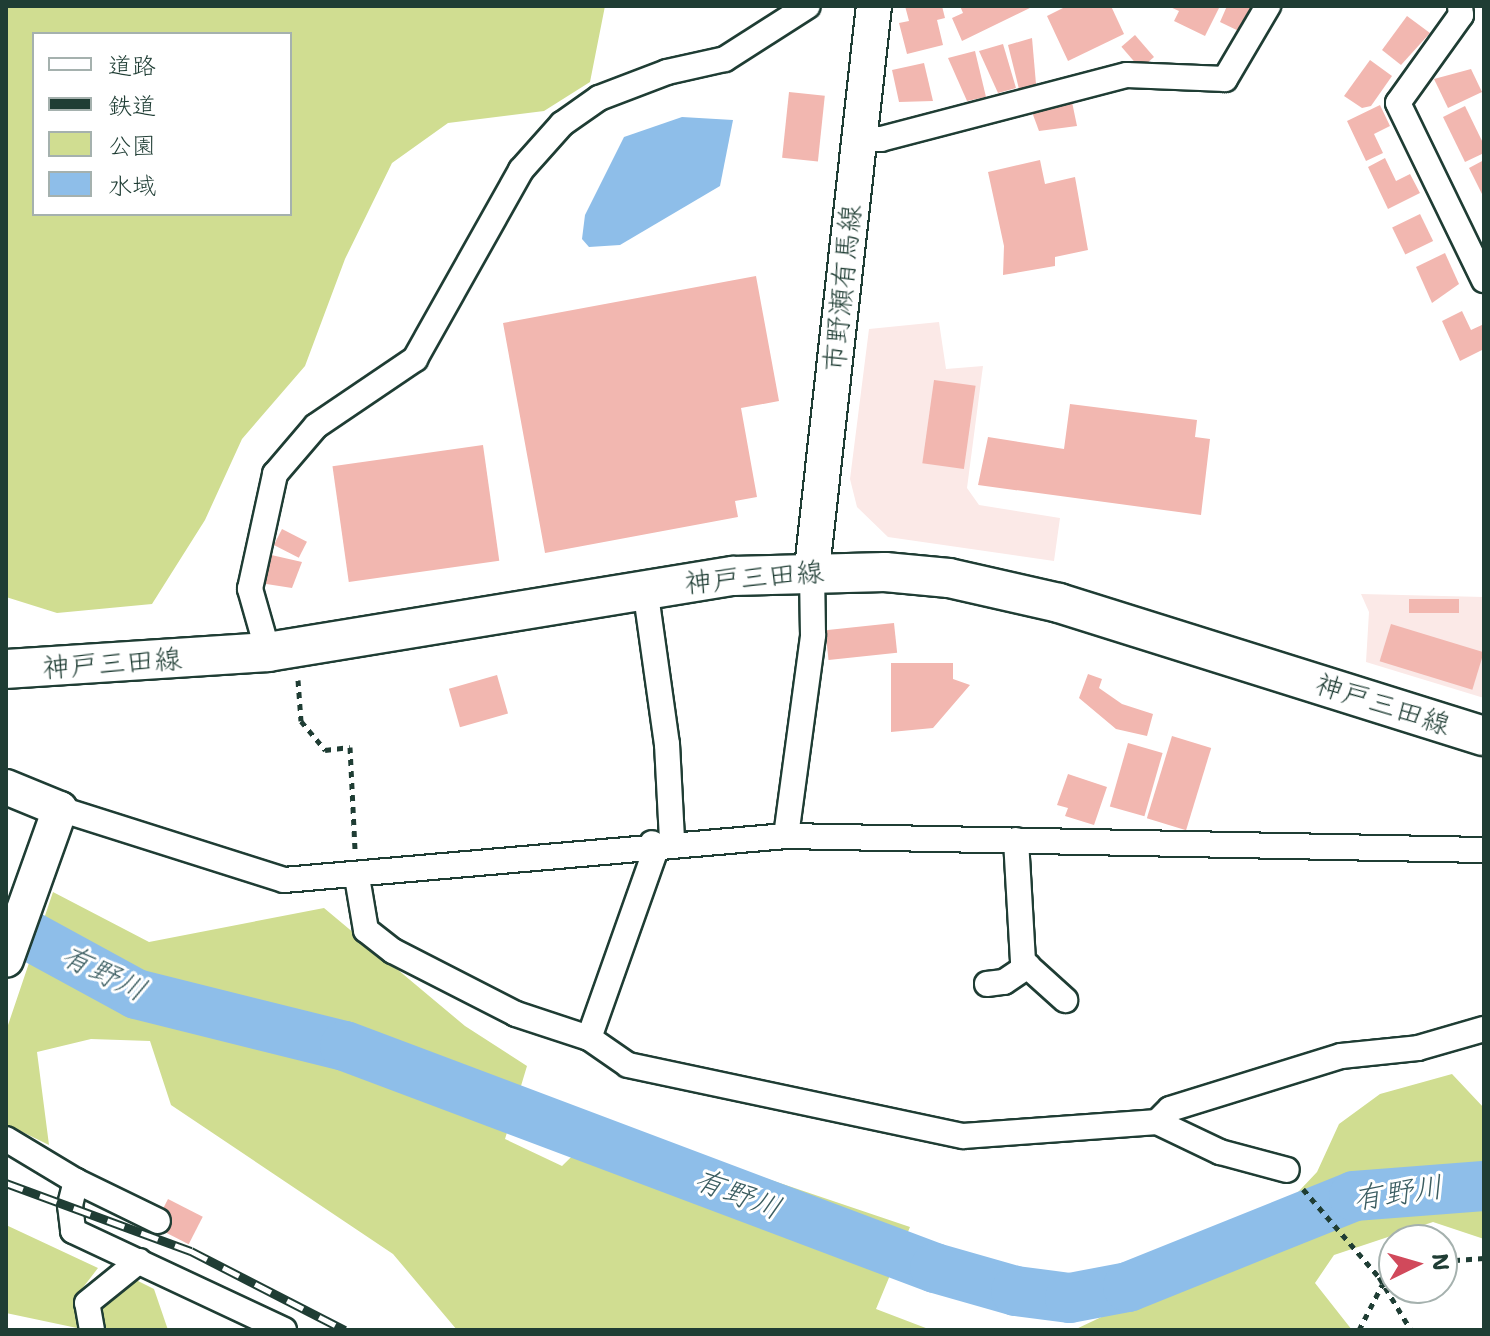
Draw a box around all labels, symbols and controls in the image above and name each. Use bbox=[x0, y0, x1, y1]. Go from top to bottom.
legend bbox=[32, 32, 292, 216]
text: 道路 bbox=[108, 50, 156, 82]
text: 鉄道 bbox=[108, 90, 156, 122]
text: 公園 bbox=[108, 130, 156, 162]
text: 水域 bbox=[108, 170, 156, 202]
street label: 市野瀬有馬線 bbox=[817, 203, 867, 373]
street label: 神戸三田線 bbox=[683, 554, 825, 600]
street label: 神戸三田線 bbox=[41, 641, 183, 685]
street label: 神戸三田線 bbox=[1311, 666, 1455, 742]
water label: 有野川 bbox=[56, 937, 152, 1009]
water label: 有野川 bbox=[690, 1161, 786, 1227]
water label: 有野川 bbox=[1351, 1169, 1445, 1217]
north arrow bbox=[1378, 1224, 1458, 1304]
text: N bbox=[1425, 1252, 1456, 1272]

